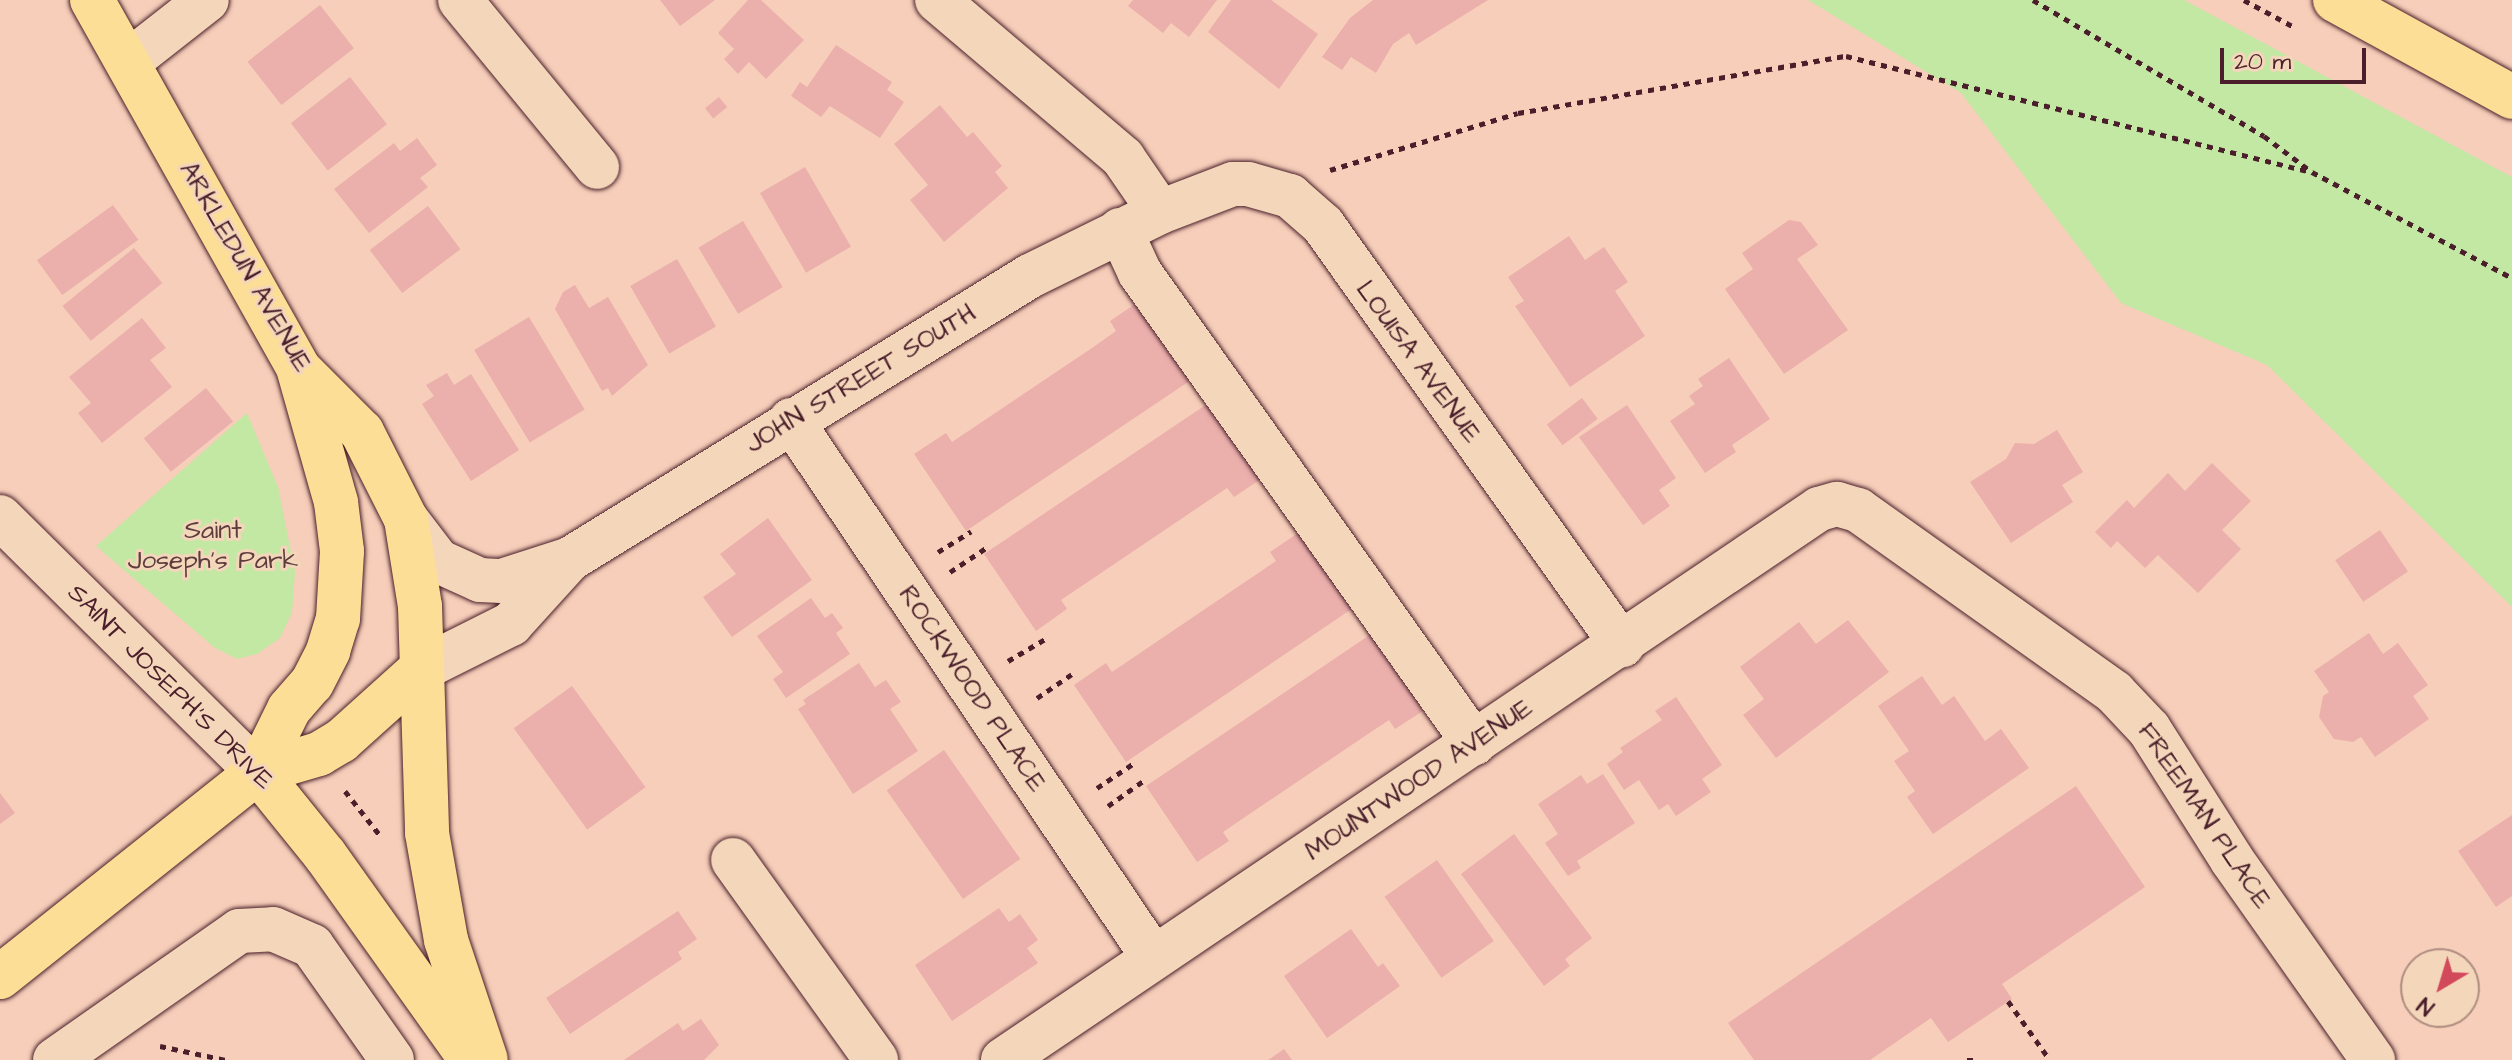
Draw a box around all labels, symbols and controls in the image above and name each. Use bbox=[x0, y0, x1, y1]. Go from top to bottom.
scale bar bbox=[2224, 32, 2370, 82]
text: 20 m bbox=[2234, 45, 2291, 79]
street label: ARKLEDUN AVENUE bbox=[172, 157, 318, 377]
street label: LOUISA AVENUE bbox=[1349, 275, 1487, 449]
street label: JOHN STREET SOUTH bbox=[740, 298, 982, 460]
park label: Saint Joseph's Park bbox=[128, 515, 298, 576]
street label: SAINT JOSEPH'S DRIVE bbox=[61, 578, 279, 796]
street label: ROCKWOOD PLACE bbox=[891, 580, 1053, 798]
street label: MOUNTWOOD AVENUE bbox=[1300, 692, 1538, 868]
street label: FREEMAN PLACE bbox=[2130, 717, 2278, 915]
north arrow bbox=[2400, 948, 2480, 1028]
text: N bbox=[2411, 989, 2441, 1022]

